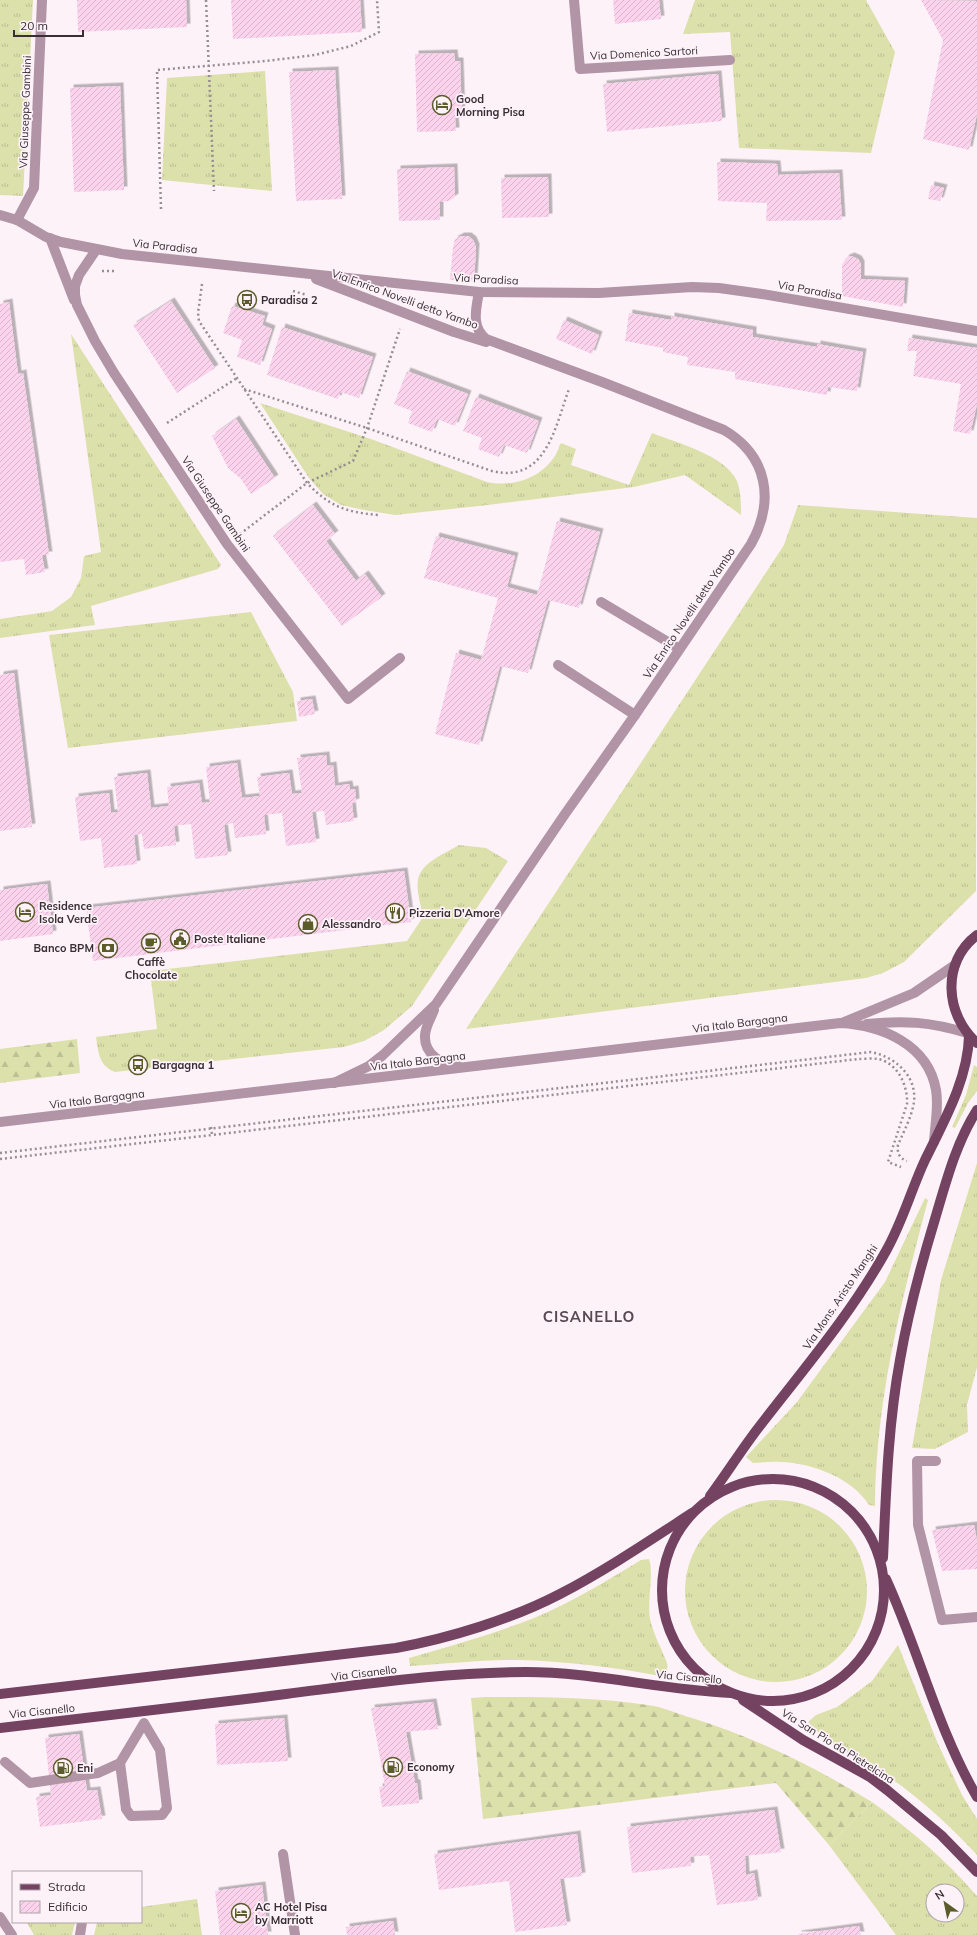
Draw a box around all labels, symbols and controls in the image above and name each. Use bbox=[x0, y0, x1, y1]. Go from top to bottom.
scale bar bbox=[14, 12, 83, 38]
text: 20 m bbox=[20, 18, 48, 33]
street label: Via Domenico Sartori bbox=[590, 43, 698, 63]
street label: Via Giuseppe Gambini bbox=[16, 55, 34, 169]
place label: Good Morning Pisa bbox=[456, 92, 525, 119]
hotel icon: Good Morning Pisa bbox=[431, 94, 453, 116]
street label: Via Paradisa bbox=[132, 236, 198, 256]
street label: Via Enrico Novelli detto Yambo bbox=[330, 266, 480, 332]
street label: Via Paradisa bbox=[453, 270, 519, 288]
street label: Via Paradisa bbox=[777, 277, 843, 303]
bus stop icon: Paradisa 2 bbox=[236, 289, 258, 311]
place label: Paradisa 2 bbox=[261, 293, 318, 307]
street label: Via Giuseppe Gambini bbox=[179, 453, 253, 555]
street label: Via Enrico Novelli detto Yambo bbox=[640, 545, 738, 681]
place label: Residence Isola Verde bbox=[39, 899, 97, 926]
hotel icon: Residence Isola Verde bbox=[14, 901, 36, 923]
restaurant icon: Pizzeria D'Amore bbox=[384, 902, 406, 924]
place label: Pizzeria D'Amore bbox=[409, 906, 500, 920]
shop icon: Alessandro bbox=[297, 913, 319, 935]
place label: Alessandro bbox=[322, 917, 382, 931]
public building icon: Poste Italiane bbox=[169, 928, 191, 950]
cafe icon: Caffè Chocolate bbox=[140, 932, 162, 954]
place label: Poste Italiane bbox=[194, 932, 266, 946]
bank icon: Banco BPM bbox=[97, 937, 119, 959]
place label: Banco BPM bbox=[34, 941, 94, 955]
place label: Caffè Chocolate bbox=[125, 955, 177, 982]
street label: Via Italo Bargagna bbox=[692, 1010, 788, 1036]
street label: Via Italo Bargagna bbox=[370, 1048, 466, 1074]
bus stop icon: Bargagna 1 bbox=[127, 1054, 149, 1076]
place label: Bargagna 1 bbox=[152, 1058, 215, 1072]
street label: Via Italo Bargagna bbox=[49, 1086, 145, 1112]
street label: Via Mons. Aristo Manghi bbox=[800, 1242, 880, 1352]
district label: CISANELLO bbox=[543, 1307, 635, 1326]
street label: Via Cisanello bbox=[330, 1662, 398, 1684]
street label: Via Cisanello bbox=[656, 1667, 722, 1687]
street label: Via Cisanello bbox=[8, 1701, 76, 1721]
street label: Via San Pio da Pietrelcina bbox=[779, 1705, 897, 1787]
fuel station icon: Economy bbox=[382, 1756, 404, 1778]
fuel station icon: Eni bbox=[52, 1757, 74, 1779]
place label: Economy bbox=[407, 1760, 454, 1774]
place label: Eni bbox=[77, 1761, 93, 1775]
legend bbox=[12, 1871, 142, 1923]
text: Strada bbox=[48, 1879, 86, 1894]
north arrow bbox=[925, 1883, 965, 1923]
text: N bbox=[932, 1886, 947, 1903]
text: Edificio bbox=[48, 1899, 88, 1914]
place label: AC Hotel Pisa by Marriott bbox=[255, 1900, 327, 1927]
hotel icon: AC Hotel Pisa by Marriott bbox=[230, 1902, 252, 1924]

